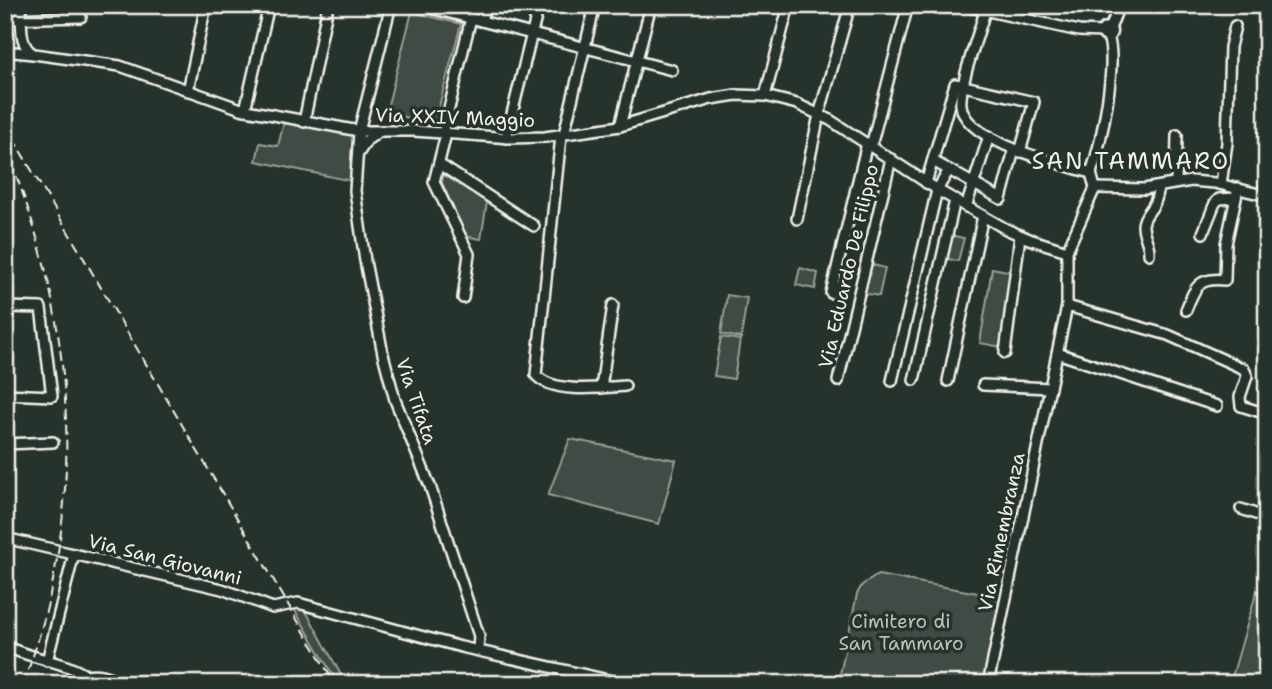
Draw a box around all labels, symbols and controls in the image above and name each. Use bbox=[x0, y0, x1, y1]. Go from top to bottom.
street label: Via XXIV Maggio bbox=[374, 102, 535, 133]
district label: SAN TAMMARO bbox=[1032, 146, 1230, 176]
street label: Via Eduardo De Filippo bbox=[813, 162, 884, 371]
street label: Via Tifata bbox=[390, 355, 443, 448]
street label: Via Rimembranza bbox=[972, 450, 1031, 614]
street label: Via San Giovanni bbox=[86, 528, 244, 591]
park label: Cimitero di San Tammaro bbox=[838, 609, 964, 656]

